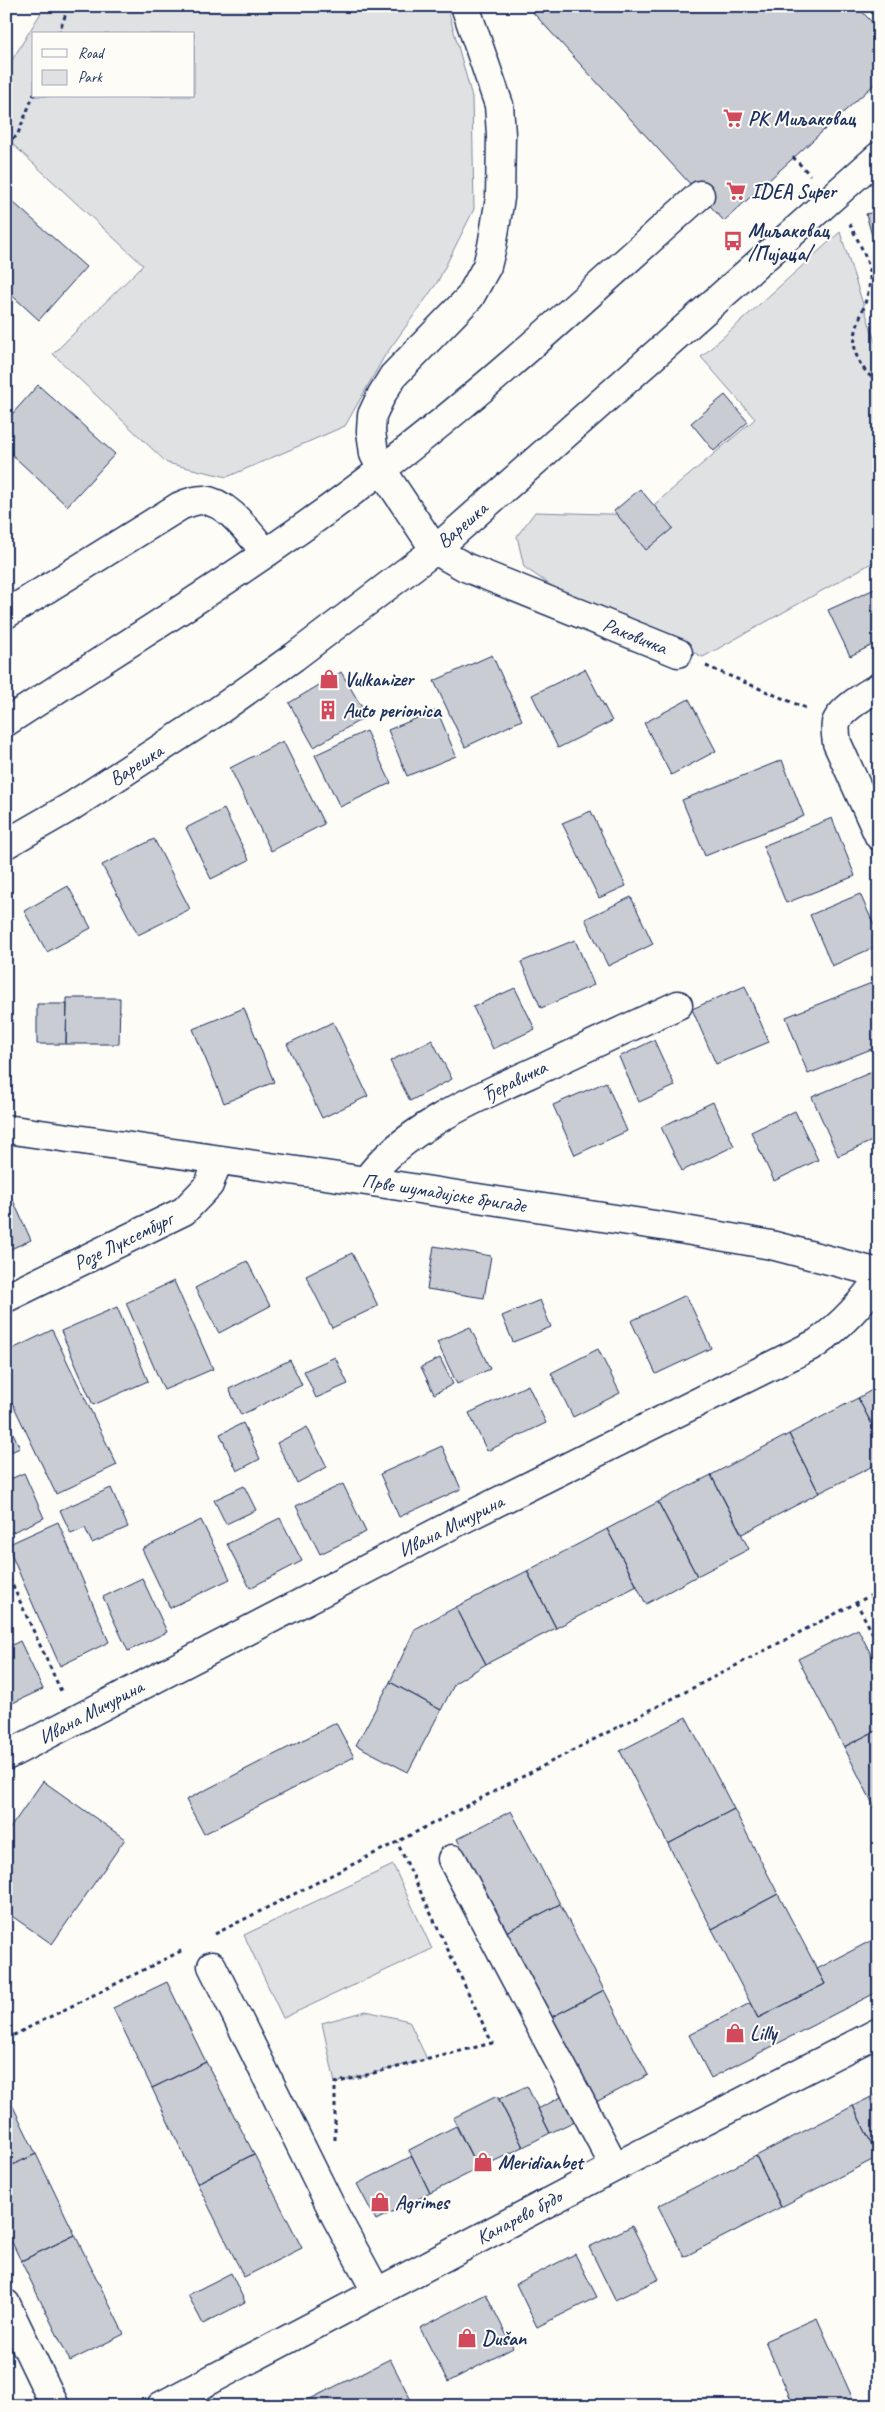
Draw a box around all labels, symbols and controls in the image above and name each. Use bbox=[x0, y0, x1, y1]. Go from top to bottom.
legend bbox=[32, 32, 195, 98]
text: Road bbox=[78, 44, 105, 63]
text: Park bbox=[78, 68, 103, 87]
place label: РК Миљаковац bbox=[748, 106, 857, 131]
supermarket icon: РК Миљаковац bbox=[722, 107, 744, 129]
place label: IDEA Super bbox=[751, 179, 839, 204]
supermarket icon: IDEA Super bbox=[725, 180, 747, 202]
place label: Миљаковац /Пијаца/ bbox=[748, 218, 831, 266]
bus stop icon: Миљаковац /Пијаца/ bbox=[722, 230, 744, 252]
street label: Варешка bbox=[431, 495, 494, 554]
street label: Раковичка bbox=[599, 612, 672, 661]
place label: Vulkanizer bbox=[344, 667, 416, 692]
shop icon: Vulkanizer bbox=[318, 668, 340, 690]
place label: Auto perionica bbox=[343, 698, 443, 723]
building icon: Auto perionica bbox=[317, 699, 339, 721]
street label: Варешка bbox=[104, 737, 169, 792]
street label: Ђеравичка bbox=[477, 1054, 552, 1108]
street label: Прве шумадијске бригаде bbox=[360, 1168, 529, 1219]
street label: Розе Луксембург bbox=[69, 1205, 179, 1277]
street label: Ивана Мичурина bbox=[394, 1488, 509, 1563]
street label: Ивана Мичурина bbox=[34, 1673, 149, 1750]
place label: Lilly bbox=[750, 2021, 779, 2046]
shop icon: Lilly bbox=[724, 2022, 746, 2044]
place label: Meridianbet bbox=[498, 2150, 585, 2175]
shop icon: Meridianbet bbox=[472, 2151, 494, 2173]
street label: Канарево брдо bbox=[472, 2183, 568, 2250]
place label: Agrimes bbox=[395, 2190, 451, 2215]
shop icon: Agrimes bbox=[369, 2191, 391, 2213]
place label: Dušan bbox=[482, 2326, 527, 2351]
shop icon: Dušan bbox=[456, 2327, 478, 2349]

